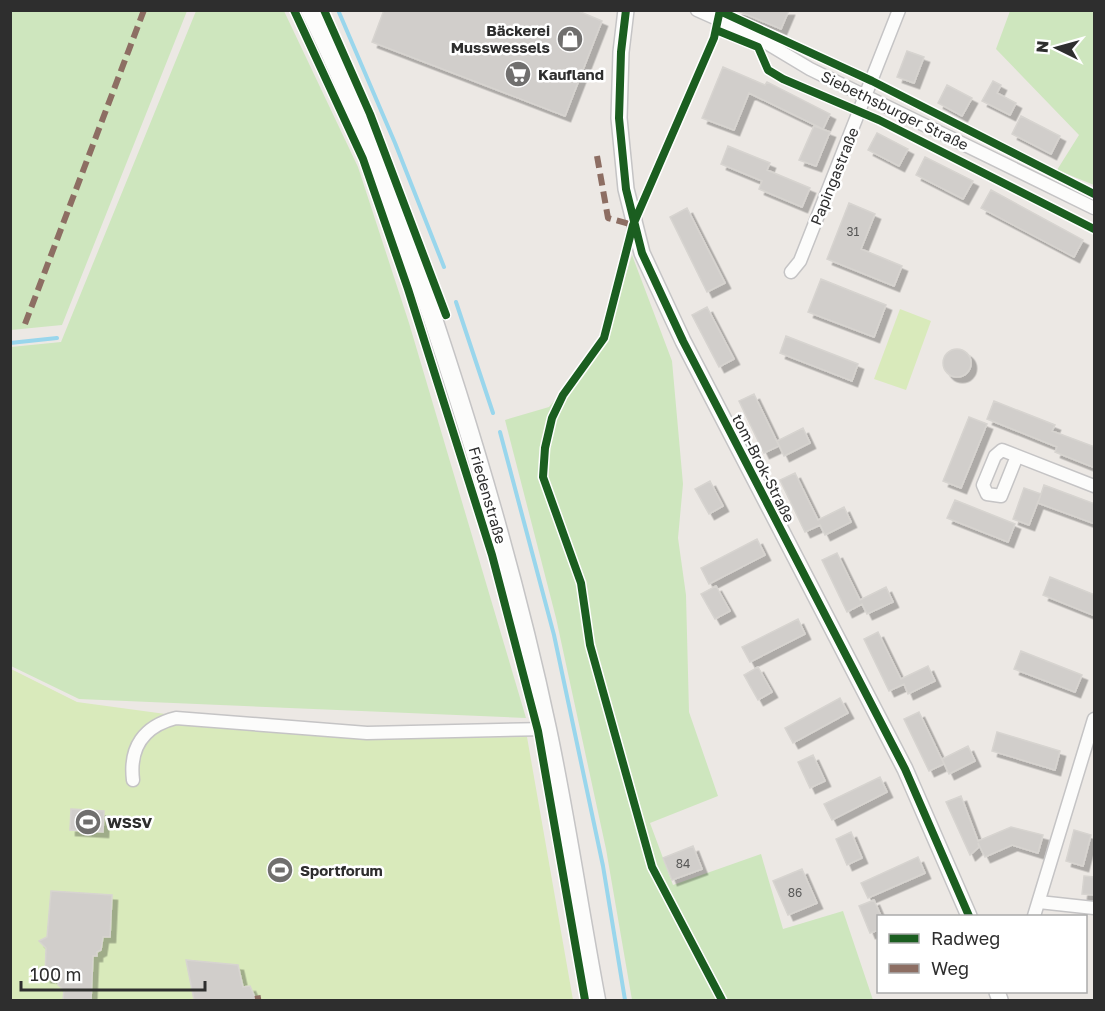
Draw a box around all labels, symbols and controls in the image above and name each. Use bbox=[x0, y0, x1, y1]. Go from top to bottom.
north arrow bbox=[1027, 18, 1087, 78]
place label: Bäckerei Musswessels bbox=[451, 21, 550, 56]
shop icon: Bäckerei Musswessels bbox=[555, 24, 585, 54]
text: N bbox=[1032, 40, 1053, 54]
supermarket icon: Kaufland bbox=[503, 59, 533, 89]
place label: Kaufland bbox=[538, 65, 604, 83]
street label: Siebethsburger Straße bbox=[818, 66, 972, 154]
street label: Papingastraße bbox=[806, 124, 862, 228]
house number: 31 bbox=[847, 224, 860, 239]
street label: tom-Brok-Straße bbox=[729, 411, 799, 525]
street label: Friedenstraße bbox=[466, 444, 511, 546]
sports icon: WSSV bbox=[73, 807, 103, 837]
place label: WSSV bbox=[107, 813, 153, 831]
sports icon: Sportforum bbox=[265, 855, 295, 885]
house number: 84 bbox=[676, 856, 690, 871]
place label: Sportforum bbox=[300, 861, 383, 879]
house number: 86 bbox=[788, 885, 802, 900]
legend bbox=[877, 915, 1087, 993]
text: Radweg bbox=[931, 927, 1000, 949]
scale bar bbox=[21, 954, 206, 992]
text: Weg bbox=[931, 957, 969, 979]
text: 100 m bbox=[30, 963, 81, 985]

